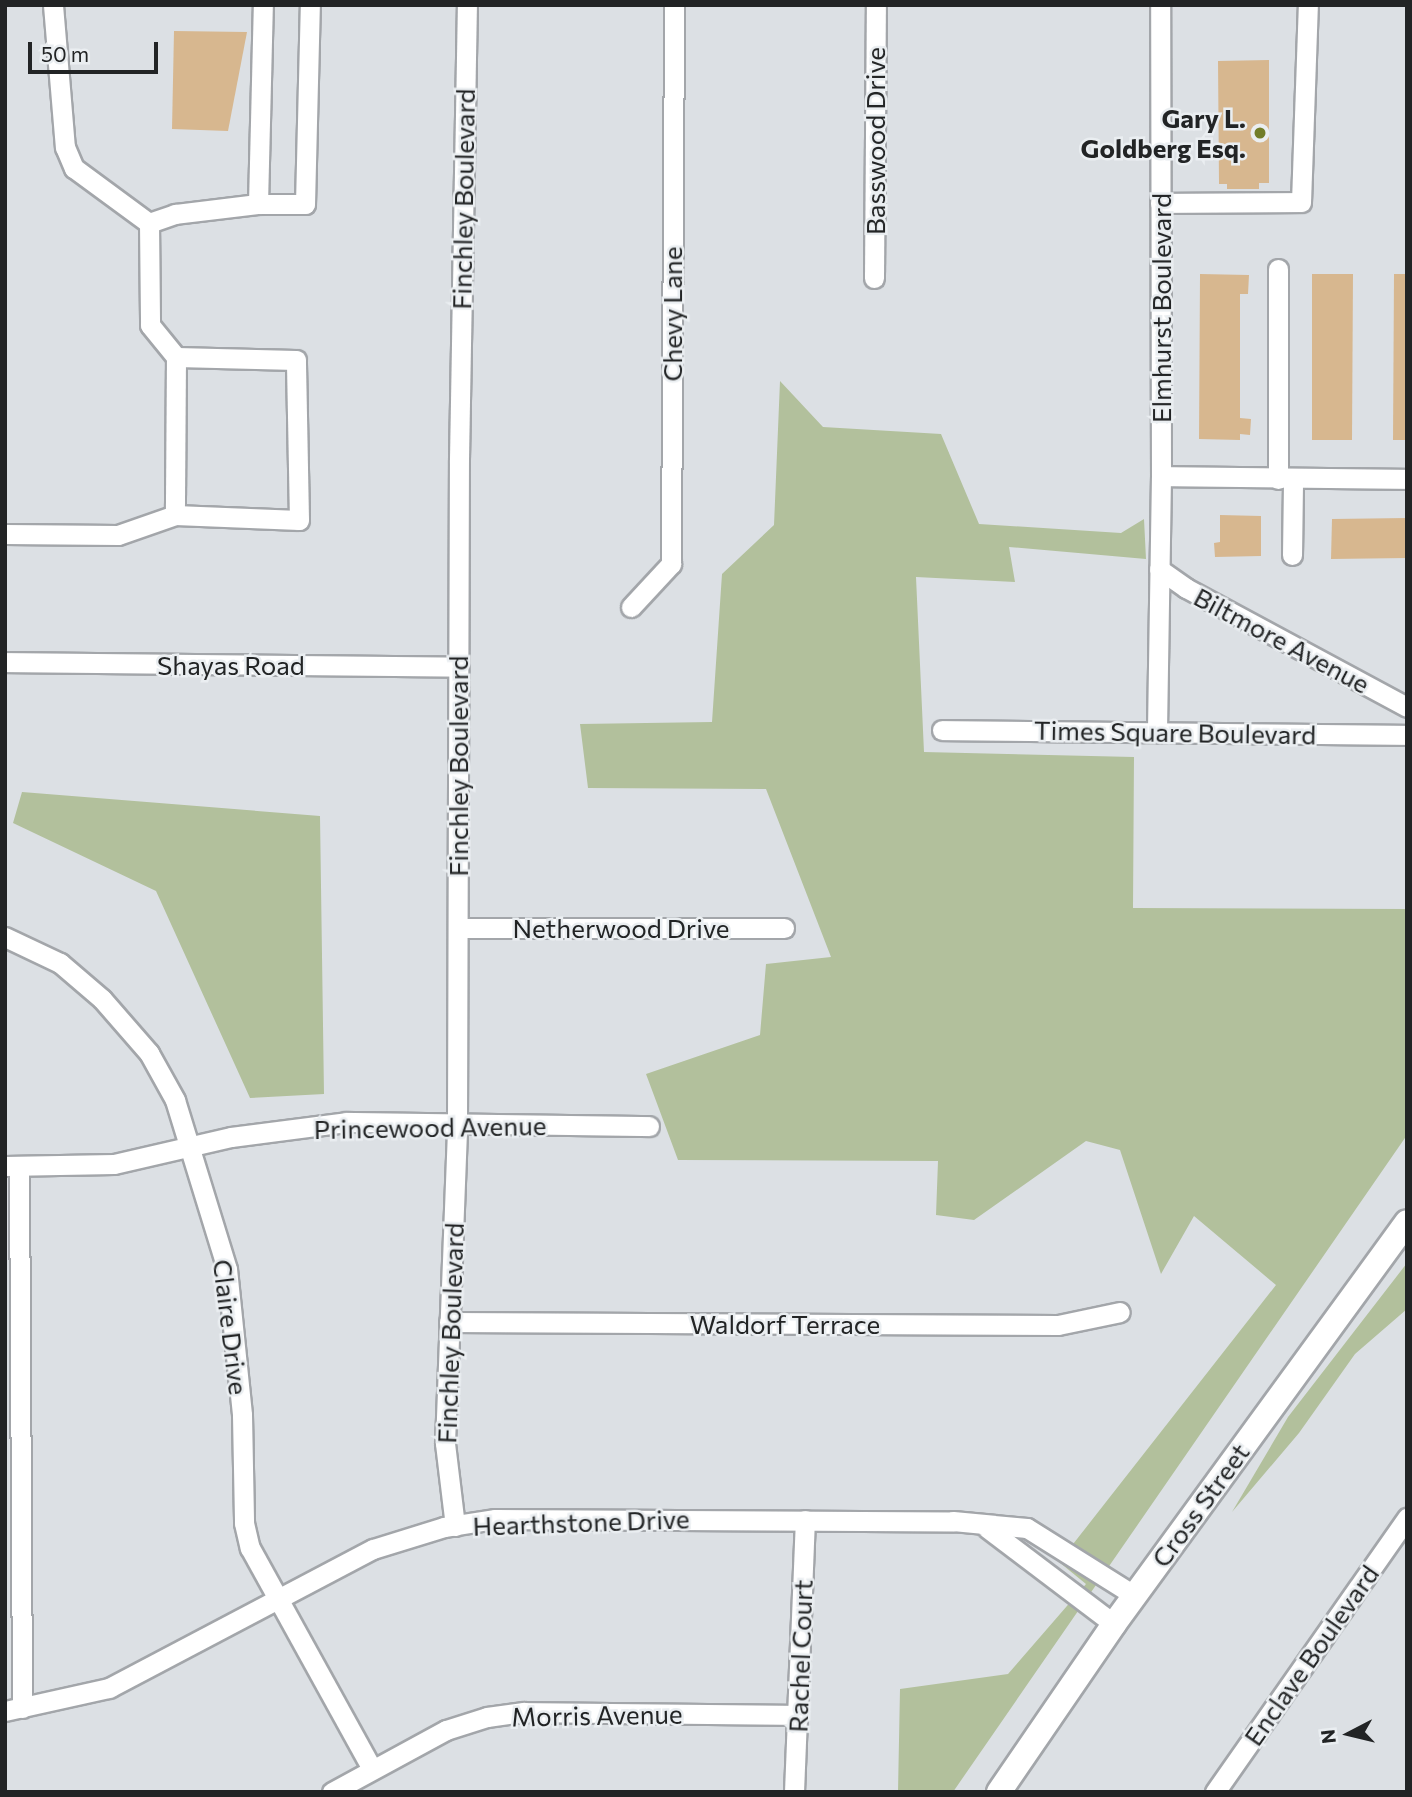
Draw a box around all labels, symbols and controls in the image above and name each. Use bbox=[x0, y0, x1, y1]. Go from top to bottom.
scale bar bbox=[32, 28, 161, 72]
text: 50 m bbox=[41, 41, 89, 66]
street label: Basswood Drive bbox=[859, 47, 891, 235]
street label: Finchley Boulevard bbox=[445, 88, 481, 310]
place label: Gary L. Goldberg Esq. bbox=[1081, 102, 1246, 164]
marker: Gary L. Goldberg Esq. bbox=[1252, 125, 1268, 141]
street label: Elmhurst Boulevard bbox=[1145, 193, 1177, 423]
street label: Chevy Lane bbox=[656, 247, 688, 381]
street label: Biltmore Avenue bbox=[1189, 581, 1375, 699]
street label: Shayas Road bbox=[157, 649, 305, 681]
street label: Finchley Boulevard bbox=[442, 655, 474, 877]
street label: Times Square Boulevard bbox=[1034, 714, 1316, 750]
street label: Netherwood Drive bbox=[512, 912, 730, 944]
street label: Princewood Avenue bbox=[313, 1109, 547, 1145]
street label: Finchley Boulevard bbox=[431, 1222, 469, 1444]
street label: Claire Drive bbox=[207, 1258, 255, 1396]
street label: Waldorf Terrace bbox=[690, 1308, 880, 1340]
street label: Cross Street bbox=[1145, 1437, 1255, 1573]
street label: Hearthstone Drive bbox=[472, 1503, 690, 1541]
street label: Enclave Boulevard bbox=[1237, 1559, 1385, 1751]
street label: Rachel Court bbox=[782, 1579, 818, 1733]
street label: Morris Avenue bbox=[511, 1698, 683, 1732]
north arrow bbox=[1314, 1699, 1384, 1769]
text: N bbox=[1315, 1728, 1340, 1745]

